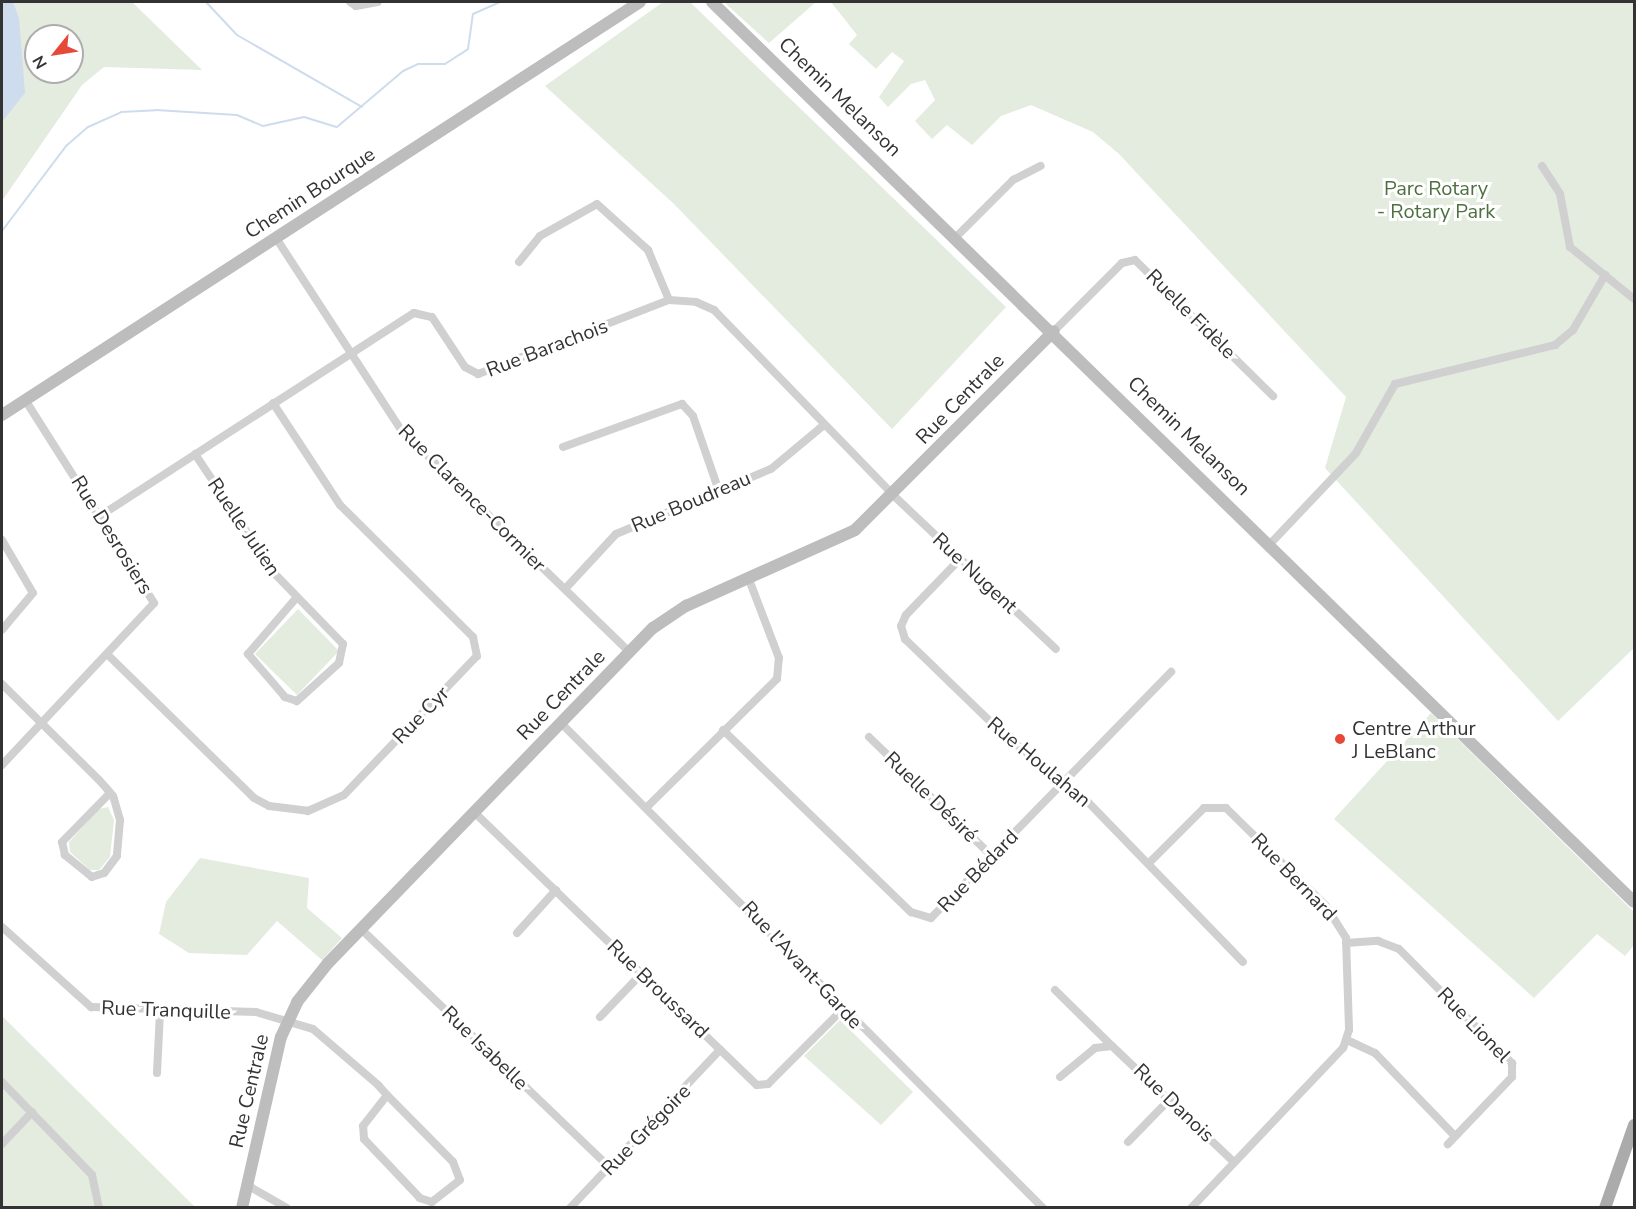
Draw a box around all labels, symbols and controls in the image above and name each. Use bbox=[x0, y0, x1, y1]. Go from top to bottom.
north arrow bbox=[24, 24, 84, 84]
street label: Chemin Melanson bbox=[774, 32, 906, 162]
text: N bbox=[28, 51, 53, 73]
street label: Chemin Bourque bbox=[241, 142, 379, 244]
park label: Parc Rotary - Rotary Park bbox=[1377, 177, 1495, 224]
street label: Ruelle Fidèle bbox=[1141, 264, 1241, 364]
street label: Rue Barachois bbox=[483, 314, 611, 382]
street label: Rue Centrale bbox=[911, 349, 1009, 449]
street label: Chemin Melanson bbox=[1123, 371, 1255, 501]
street label: Rue Clarence-Cormier bbox=[393, 419, 551, 577]
street label: Rue Boudreau bbox=[628, 466, 754, 538]
street label: Rue Desrosiers bbox=[66, 471, 158, 599]
street label: Ruelle Julien bbox=[202, 473, 286, 581]
street label: Rue Nugent bbox=[928, 528, 1022, 618]
street label: Rue Centrale bbox=[512, 645, 610, 745]
street label: Rue Cyr bbox=[388, 681, 454, 749]
street label: Rue Houlahan bbox=[982, 712, 1096, 812]
place label: Centre Arthur J LeBlanc bbox=[1352, 716, 1476, 763]
marker: Centre Arthur J LeBlanc bbox=[1333, 732, 1347, 746]
street label: Ruelle Désiré bbox=[879, 747, 983, 847]
street label: Rue Bédard bbox=[933, 825, 1023, 917]
street label: Rue Bernard bbox=[1246, 828, 1342, 926]
street label: Rue l'Avant-Garde bbox=[737, 896, 867, 1034]
street label: Rue Broussard bbox=[602, 935, 714, 1043]
street label: Rue Lionel bbox=[1432, 983, 1516, 1067]
street label: Rue Tranquille bbox=[101, 996, 231, 1024]
street label: Rue Isabelle bbox=[437, 1001, 533, 1095]
street label: Rue Centrale bbox=[224, 1032, 274, 1150]
street label: Rue Danois bbox=[1129, 1059, 1219, 1147]
street label: Rue Grégoire bbox=[596, 1079, 696, 1181]

